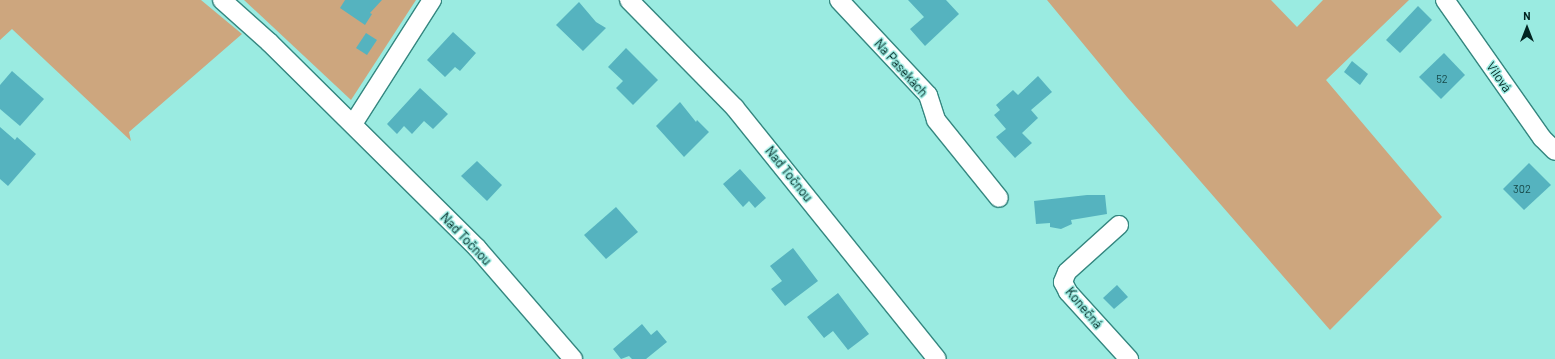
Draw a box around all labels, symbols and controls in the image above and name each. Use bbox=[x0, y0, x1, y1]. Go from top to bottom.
north arrow bbox=[1507, 8, 1547, 48]
text: N bbox=[1523, 9, 1531, 22]
street label: Na Pasekách bbox=[871, 36, 931, 100]
street label: Vilová bbox=[1483, 59, 1515, 95]
house number: 52 bbox=[1436, 72, 1448, 86]
street label: Nad Točnou bbox=[762, 143, 816, 205]
house number: 302 bbox=[1513, 182, 1531, 196]
street label: Nad Točnou bbox=[437, 210, 495, 268]
street label: Konečná bbox=[1062, 284, 1106, 332]

